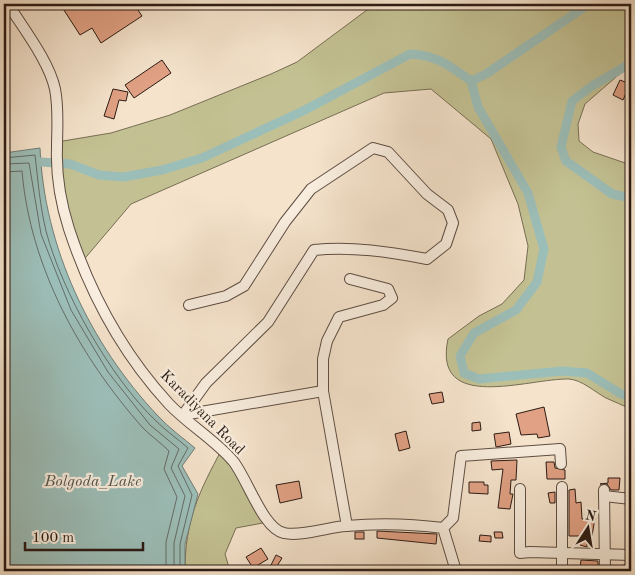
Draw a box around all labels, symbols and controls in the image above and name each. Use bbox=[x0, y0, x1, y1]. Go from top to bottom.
street label: Karadiyana Road bbox=[157, 368, 247, 458]
water label: Bolgoda_Lake bbox=[43, 474, 142, 490]
north arrow bbox=[562, 502, 612, 552]
text: N bbox=[584, 508, 597, 524]
scale bar bbox=[25, 520, 142, 552]
text: 100 m bbox=[32, 531, 74, 546]

